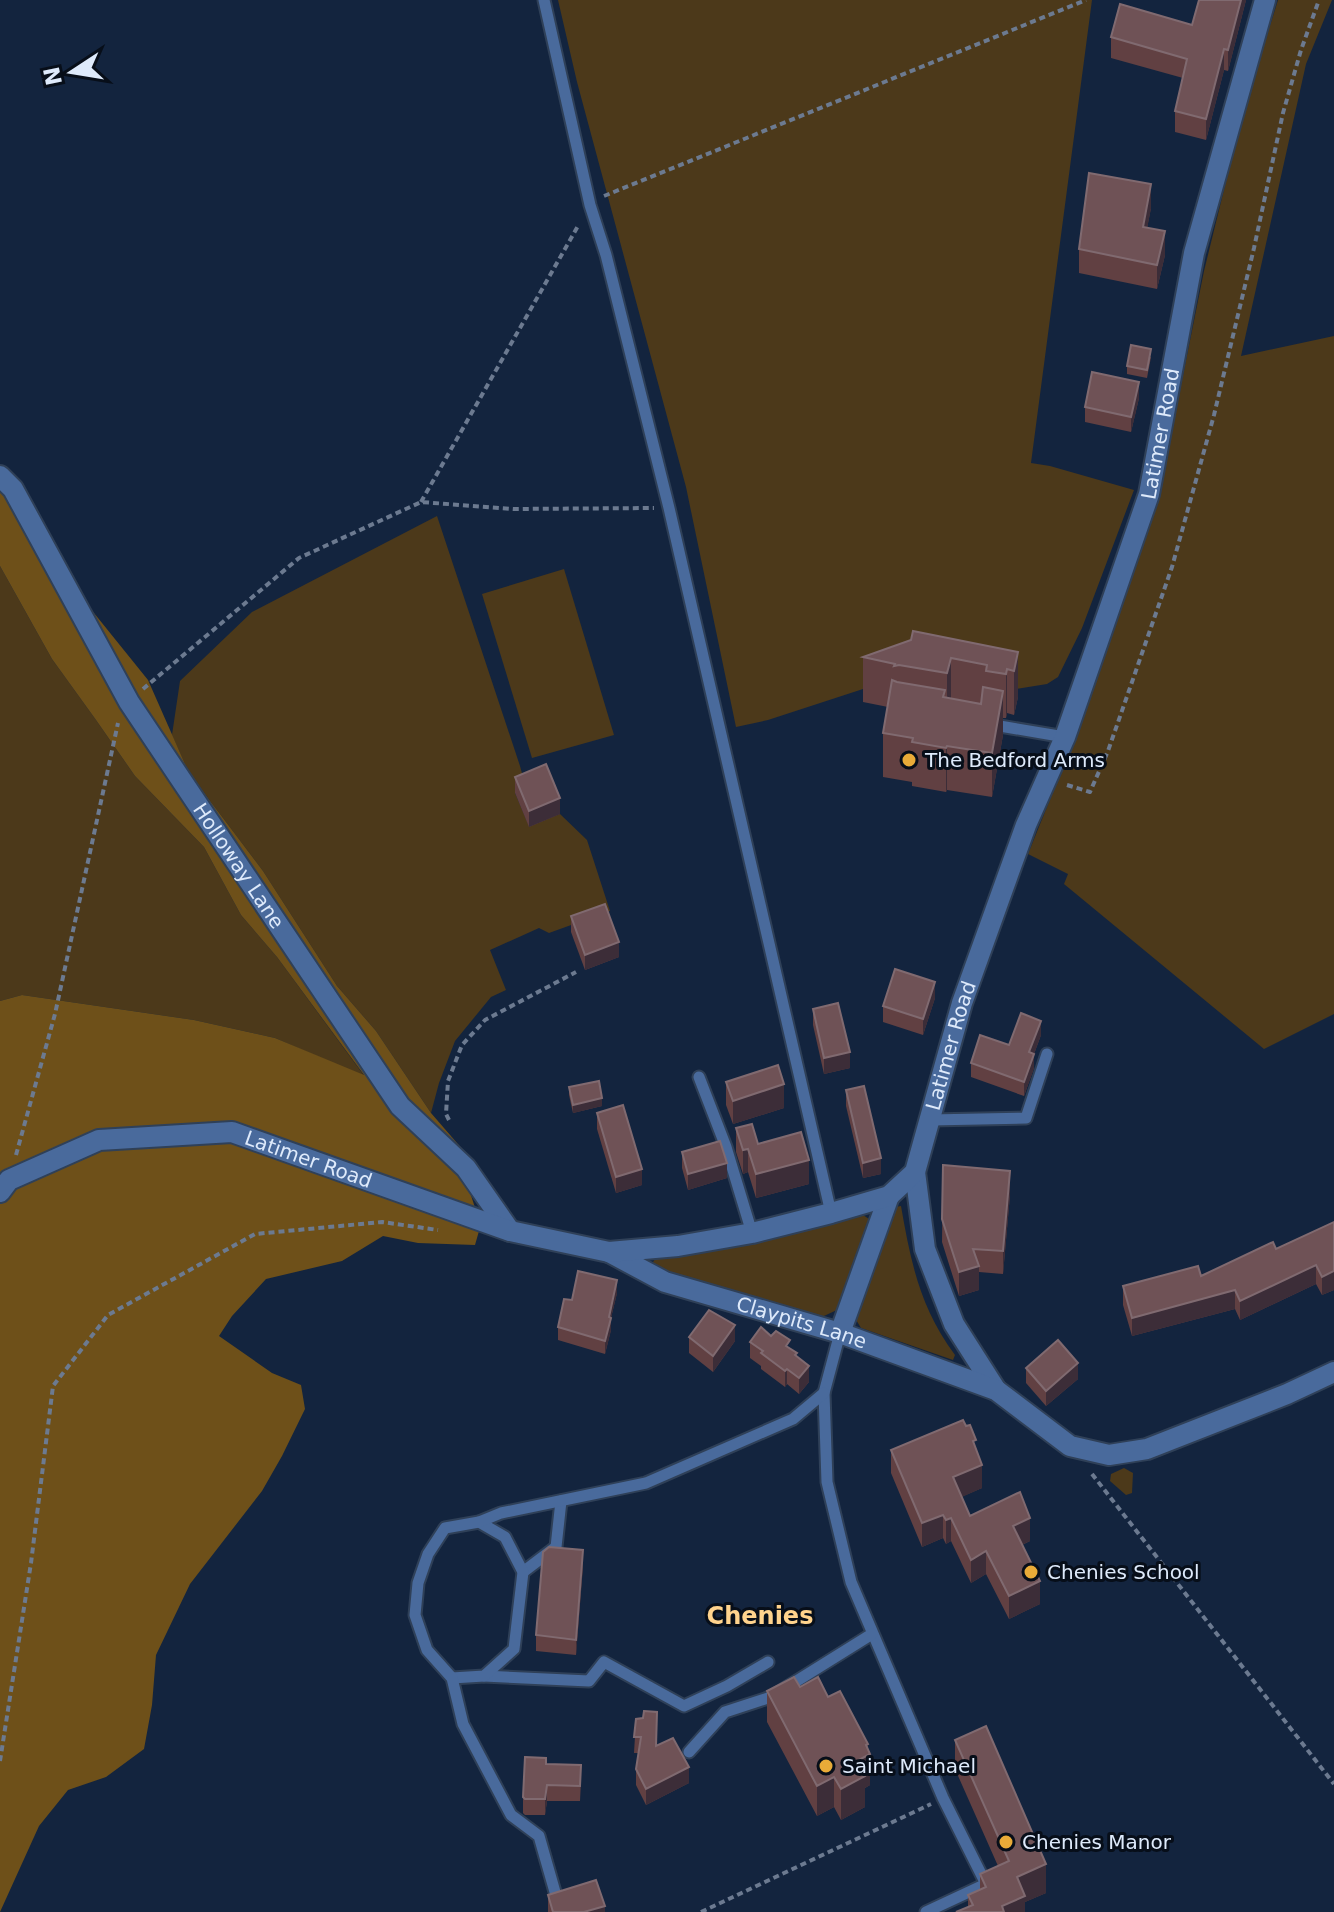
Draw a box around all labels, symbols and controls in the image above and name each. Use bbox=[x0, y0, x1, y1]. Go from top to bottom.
north arrow bbox=[32, 32, 112, 112]
text: N bbox=[39, 64, 67, 88]
street label: Latimer Road bbox=[1136, 366, 1184, 502]
place label: The Bedford Arms bbox=[924, 748, 1105, 772]
marker: The Bedford Arms bbox=[900, 751, 918, 769]
street label: Holloway Lane bbox=[188, 798, 289, 933]
street label: Latimer Road bbox=[921, 978, 981, 1113]
street label: Latimer Road bbox=[242, 1126, 375, 1193]
street label: Claypits Lane bbox=[734, 1291, 870, 1354]
place label: Chenies School bbox=[1047, 1560, 1200, 1584]
marker: Chenies School bbox=[1022, 1563, 1040, 1581]
district label: Chenies bbox=[707, 1602, 813, 1630]
place label: Saint Michael bbox=[842, 1754, 976, 1778]
marker: Saint Michael bbox=[817, 1757, 835, 1775]
place label: Chenies Manor bbox=[1022, 1830, 1172, 1854]
marker: Chenies Manor bbox=[997, 1833, 1015, 1851]

